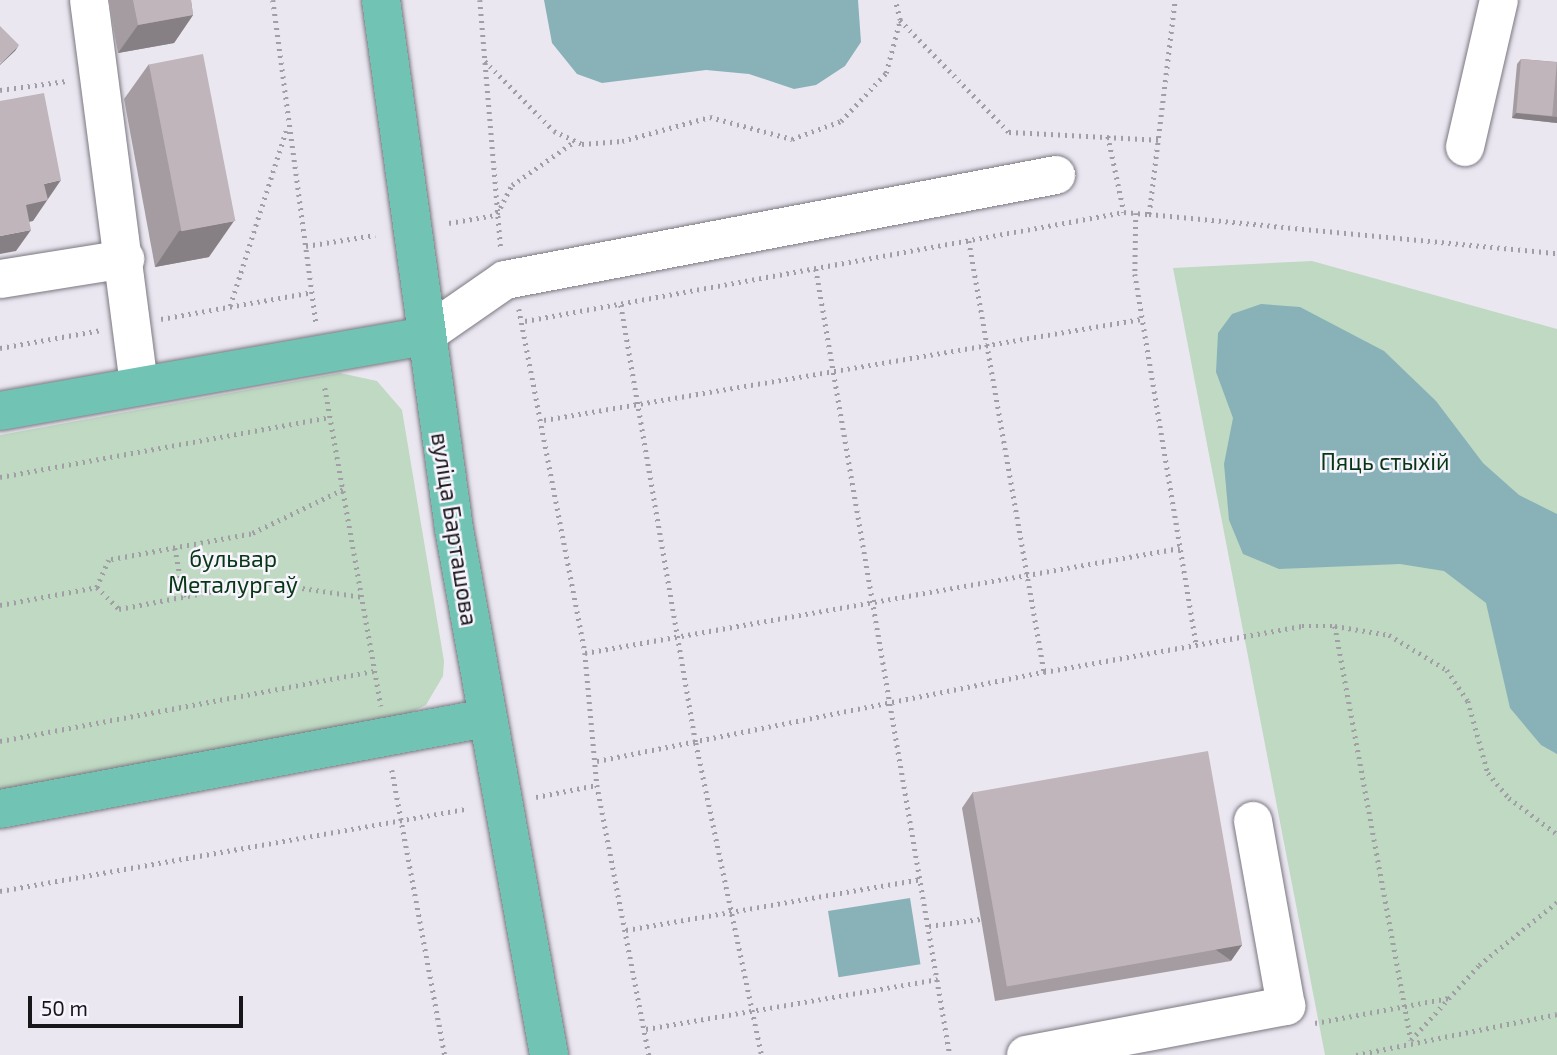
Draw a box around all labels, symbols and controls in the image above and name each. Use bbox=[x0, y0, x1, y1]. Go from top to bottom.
street label: вуліца Барташова bbox=[426, 430, 484, 628]
park label: Пяць стыхій bbox=[1320, 447, 1450, 475]
park label: бульвар Металургаў bbox=[168, 544, 298, 598]
scale bar bbox=[32, 982, 247, 1026]
text: 50 m bbox=[41, 995, 88, 1020]

